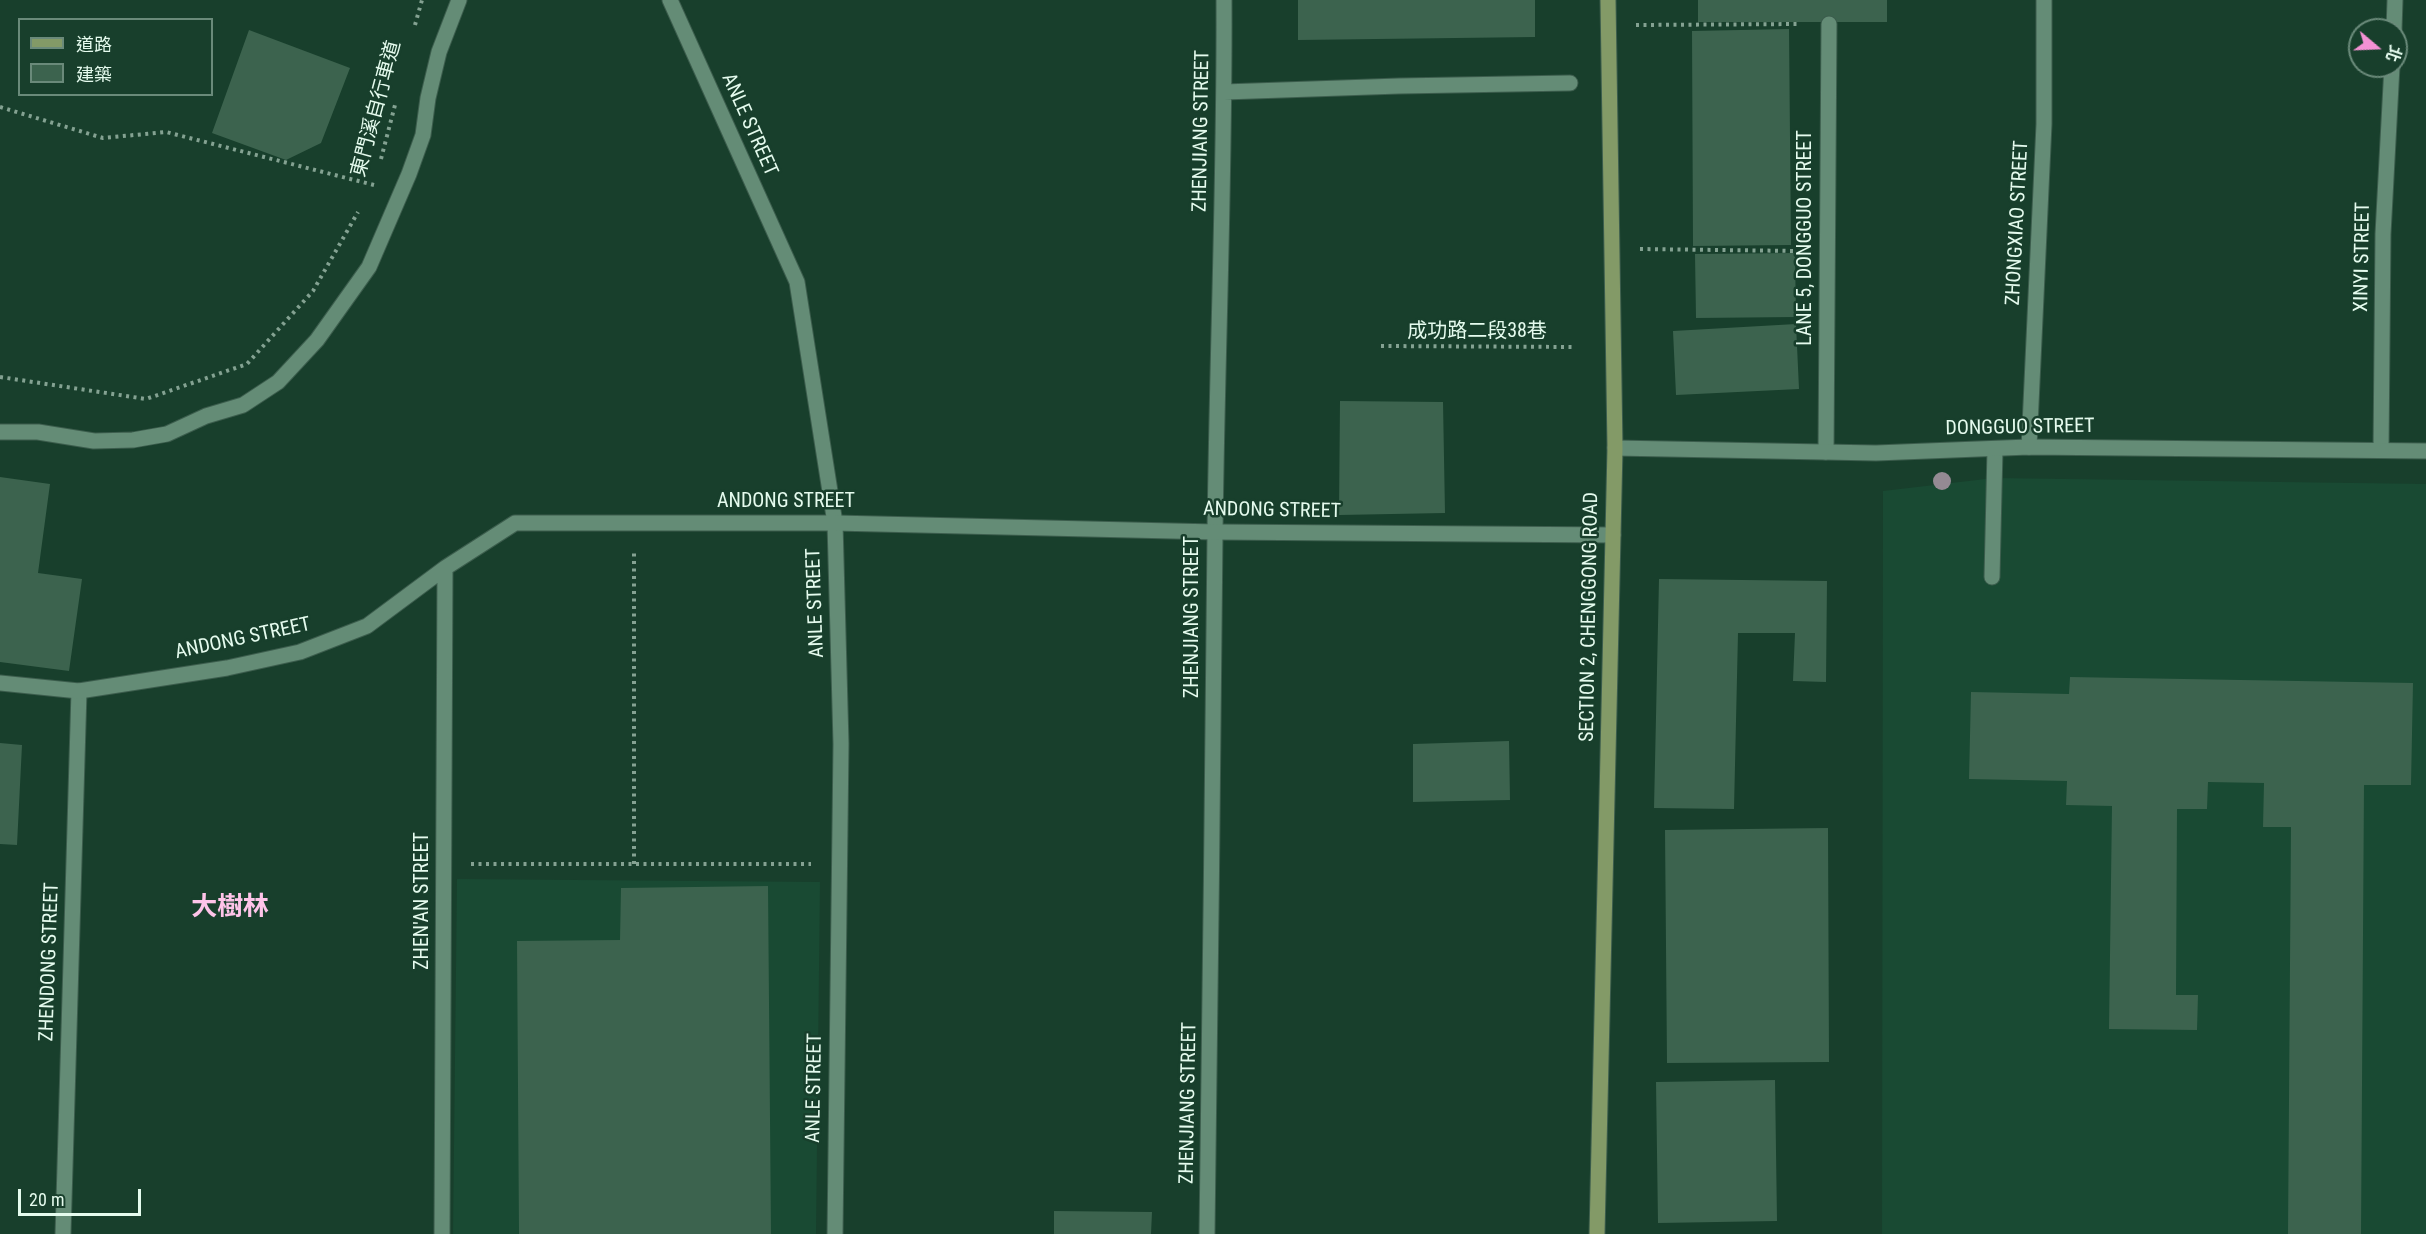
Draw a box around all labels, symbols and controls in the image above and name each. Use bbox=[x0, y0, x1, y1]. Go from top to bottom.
legend bbox=[18, 18, 213, 96]
north arrow bbox=[2348, 18, 2408, 78]
text: 道路 bbox=[76, 34, 112, 55]
street label: 東門溪自行車道 bbox=[347, 38, 407, 180]
text: 北 bbox=[2382, 43, 2405, 64]
street label: ZHENJIANG STREET bbox=[1189, 50, 1215, 212]
text: 建築 bbox=[76, 64, 112, 85]
street label: ANLE STREET bbox=[716, 70, 782, 180]
street label: LANE 5, DONGGUO STREET bbox=[1794, 130, 1818, 346]
street label: ZHONGXIAO STREET bbox=[2002, 140, 2034, 306]
street label: XINYI STREET bbox=[2350, 202, 2376, 312]
street label: 成功路二段38巷 bbox=[1407, 320, 1547, 344]
street label: DONGGUO STREET bbox=[1945, 415, 2095, 441]
street label: ANDONG STREET bbox=[717, 490, 855, 514]
street label: SECTION 2, CHENGGONG ROAD bbox=[1576, 492, 1604, 742]
street label: ANDONG STREET bbox=[1203, 498, 1341, 524]
street label: ZHENJIANG STREET bbox=[1181, 536, 1205, 698]
street label: ANLE STREET bbox=[802, 548, 830, 658]
street label: ANDONG STREET bbox=[173, 613, 313, 665]
street label: ZHEN'AN STREET bbox=[411, 832, 435, 970]
street label: ZHENDONG STREET bbox=[35, 882, 65, 1042]
district label: 大樹林 bbox=[191, 892, 269, 924]
street label: ZHENJIANG STREET bbox=[1176, 1022, 1202, 1184]
street label: ANLE STREET bbox=[802, 1033, 828, 1143]
scale bar bbox=[21, 1177, 144, 1215]
text: 20 m bbox=[29, 1189, 64, 1210]

